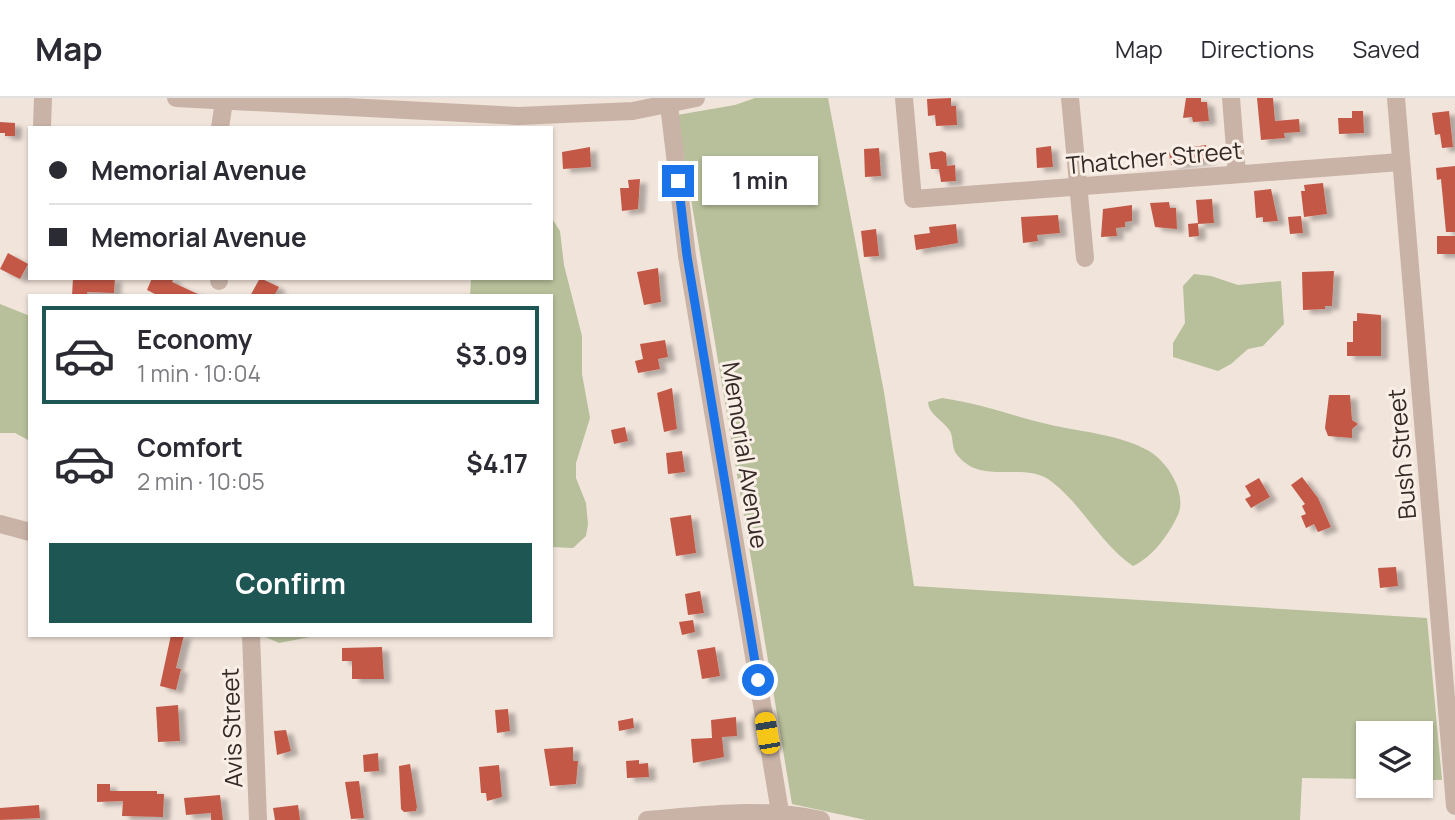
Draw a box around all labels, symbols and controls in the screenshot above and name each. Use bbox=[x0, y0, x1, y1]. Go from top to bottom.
text: Map bbox=[35, 26, 103, 71]
text: Map bbox=[1115, 32, 1163, 65]
text: Directions bbox=[1201, 32, 1314, 65]
text: Saved bbox=[1352, 32, 1420, 65]
street label: Thatcher Street bbox=[1065, 133, 1243, 181]
text: Memorial Avenue bbox=[91, 152, 307, 188]
callout: 1 min bbox=[702, 156, 818, 206]
text: 1 min bbox=[732, 164, 788, 196]
route end bbox=[662, 165, 694, 197]
text: Memorial Avenue bbox=[91, 219, 307, 255]
text: Economy bbox=[137, 321, 252, 357]
icon: car bbox=[53, 324, 116, 387]
text: $3.09 bbox=[455, 337, 528, 373]
text: 1 min · 10:04 bbox=[137, 357, 261, 389]
street label: Memorial Avenue bbox=[715, 359, 777, 551]
street label: Bush Street bbox=[1379, 387, 1423, 521]
text: Comfort bbox=[137, 429, 243, 465]
icon: car bbox=[53, 432, 116, 495]
text: $4.17 bbox=[466, 445, 528, 481]
text: 2 min · 10:05 bbox=[137, 465, 265, 497]
button: Confirm bbox=[49, 543, 532, 623]
route start bbox=[742, 664, 774, 696]
street label: Avis Street bbox=[212, 667, 250, 789]
car bbox=[754, 710, 781, 756]
map controls bbox=[1356, 721, 1433, 798]
button: layers bbox=[1356, 721, 1433, 798]

